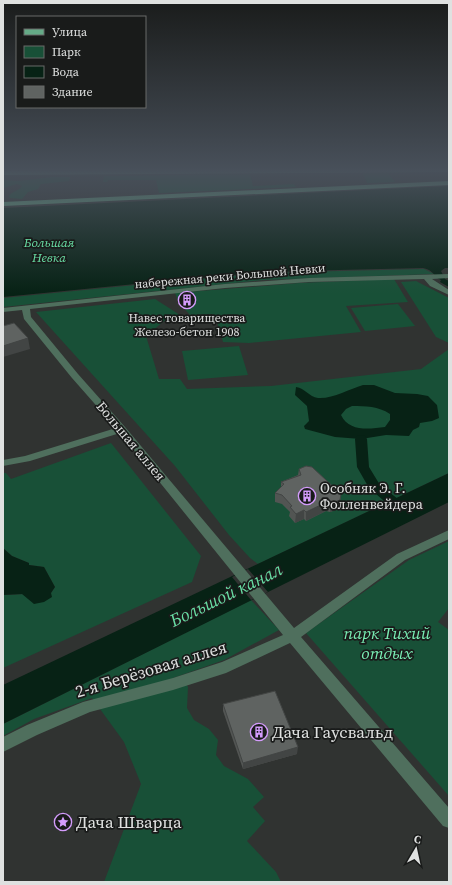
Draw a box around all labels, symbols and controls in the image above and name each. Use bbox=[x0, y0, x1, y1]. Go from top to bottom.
legend bbox=[16, 16, 146, 108]
text: Улица bbox=[52, 24, 88, 40]
text: Парк bbox=[52, 44, 81, 60]
text: Вода bbox=[52, 64, 80, 80]
text: Здание bbox=[52, 84, 93, 100]
water label: Большая Невка bbox=[23, 234, 75, 266]
street label: набережная реки Большой Невки bbox=[134, 260, 326, 292]
building icon: Навес товарищества Железо-бетон 1908 bbox=[177, 290, 197, 310]
place label: Навес товарищества Железо-бетон 1908 bbox=[129, 310, 246, 340]
street label: Большая аллея bbox=[92, 397, 170, 485]
place label: Особняк Э. Г. Фолленвейдера bbox=[320, 478, 424, 514]
building icon: Особняк Э. Г. Фолленвейдера bbox=[297, 486, 317, 506]
water label: Большой канал bbox=[164, 556, 286, 633]
park label: парк Тихий отдых bbox=[344, 621, 431, 665]
street label: 2-я Берёзовая аллея bbox=[72, 635, 230, 703]
place label: Дача Гаусвальд bbox=[272, 720, 393, 744]
building icon: Дача Гаусвальд bbox=[249, 722, 269, 742]
place label: Дача Шварца bbox=[76, 810, 182, 834]
place icon: Дача Шварца bbox=[53, 812, 73, 832]
north arrow bbox=[396, 829, 436, 869]
text: С bbox=[413, 832, 422, 848]

